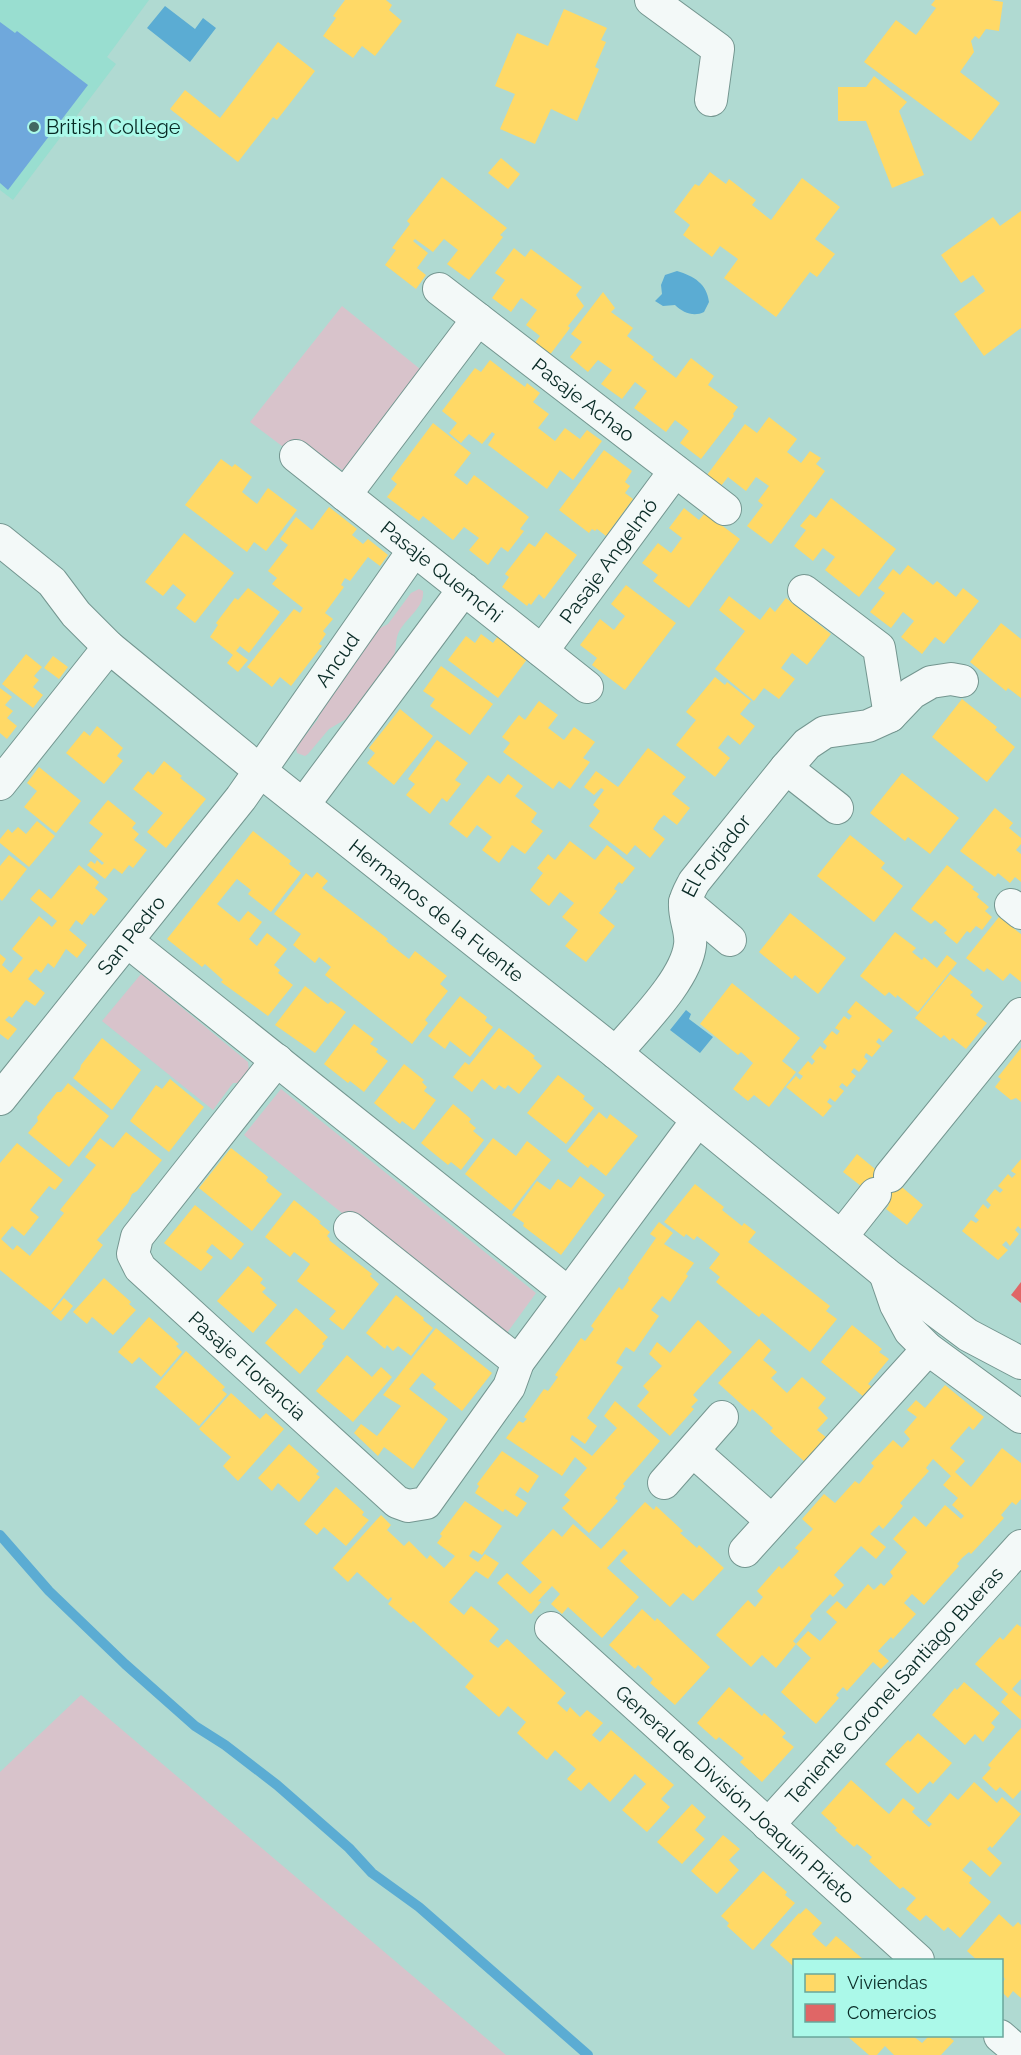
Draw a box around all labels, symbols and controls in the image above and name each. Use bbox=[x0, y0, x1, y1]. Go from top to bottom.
place label: British College bbox=[46, 115, 181, 139]
marker: British College bbox=[27, 120, 41, 134]
street label: Pasaje Achao bbox=[527, 353, 639, 447]
street label: Pasaje Angelmó bbox=[554, 494, 663, 628]
street label: Pasaje Quemchi bbox=[376, 516, 508, 627]
street label: Ancud bbox=[310, 628, 365, 692]
street label: El Forjador bbox=[676, 809, 756, 901]
street label: Hermanos de la Fuente bbox=[344, 834, 529, 987]
street label: San Pedro bbox=[92, 890, 170, 980]
street label: Pasaje Florencia bbox=[184, 1306, 311, 1425]
street label: Teniente Coronel Santiago Bueras bbox=[780, 1562, 1008, 1810]
street label: General de División Joaquín Prieto bbox=[610, 1680, 860, 1909]
legend bbox=[793, 1959, 1003, 2037]
text: Viviendas bbox=[847, 1972, 928, 1993]
text: Comercios bbox=[847, 2002, 937, 2023]

